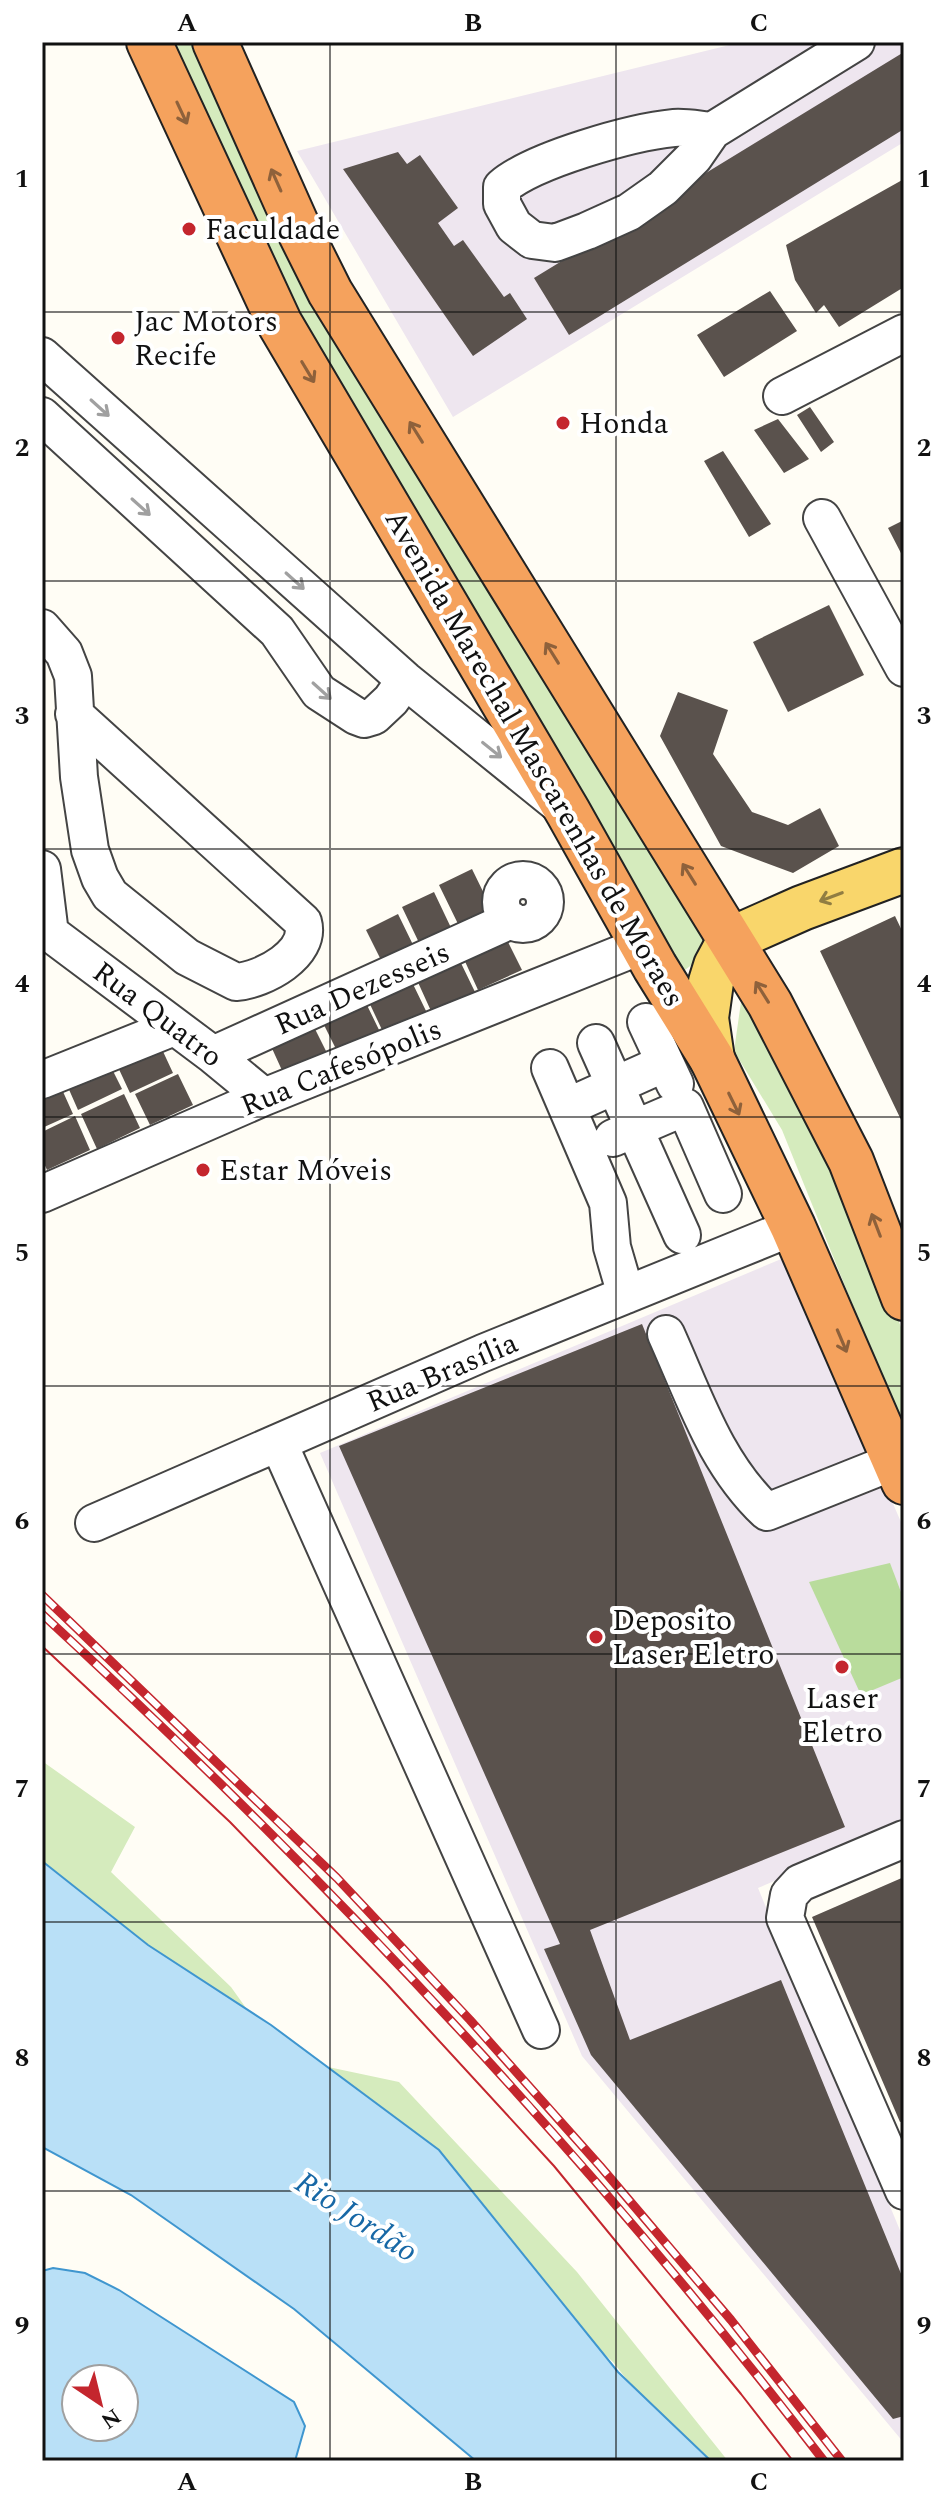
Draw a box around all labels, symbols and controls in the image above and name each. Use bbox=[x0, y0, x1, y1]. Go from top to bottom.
text: A bbox=[177, 3, 197, 43]
text: B bbox=[464, 3, 482, 43]
text: C bbox=[750, 3, 768, 43]
one-way arrow bbox=[175, 100, 190, 124]
text: 1 bbox=[15, 159, 29, 199]
text: 1 bbox=[917, 159, 931, 199]
one-way arrow bbox=[268, 168, 283, 193]
place label: Faculdade bbox=[205, 207, 340, 253]
marker: Faculdade bbox=[180, 220, 198, 238]
place label: Jac Motors Recife bbox=[134, 299, 278, 379]
marker: Jac Motors Recife bbox=[109, 329, 127, 347]
one-way arrow bbox=[300, 360, 316, 383]
one-way arrow bbox=[90, 399, 110, 417]
place label: Honda bbox=[579, 401, 669, 447]
marker: Honda bbox=[554, 414, 572, 432]
one-way arrow bbox=[407, 421, 424, 443]
text: 2 bbox=[15, 428, 29, 468]
text: 2 bbox=[917, 428, 931, 468]
one-way arrow bbox=[131, 497, 151, 516]
street label: Avenida Marechal Mascarenhas de Moraes bbox=[372, 501, 696, 1016]
one-way arrow bbox=[284, 572, 304, 590]
one-way arrow bbox=[543, 642, 559, 665]
one-way arrow bbox=[312, 682, 332, 701]
text: 3 bbox=[15, 696, 29, 736]
text: 3 bbox=[917, 696, 931, 736]
one-way arrow bbox=[481, 741, 502, 759]
one-way arrow bbox=[681, 863, 697, 886]
one-way arrow bbox=[819, 891, 844, 905]
street label: Rua Dezesseis bbox=[267, 930, 458, 1048]
street label: Rua Quatro bbox=[82, 950, 233, 1079]
text: 4 bbox=[15, 964, 30, 1004]
text: 4 bbox=[917, 964, 932, 1004]
one-way arrow bbox=[754, 981, 771, 1003]
street label: Rua Cafesópolis bbox=[234, 1007, 449, 1129]
one-way arrow bbox=[727, 1092, 742, 1116]
place label: Estar Móveis bbox=[219, 1148, 392, 1194]
marker: Estar Móveis bbox=[194, 1161, 212, 1179]
one-way arrow bbox=[868, 1213, 882, 1238]
text: 5 bbox=[15, 1233, 29, 1273]
text: 5 bbox=[917, 1233, 931, 1273]
street label: Rua Brasília bbox=[359, 1320, 526, 1425]
one-way arrow bbox=[836, 1328, 851, 1353]
text: 6 bbox=[15, 1501, 29, 1541]
text: 6 bbox=[917, 1501, 931, 1541]
place label: Deposito Laser Eletro bbox=[612, 1598, 774, 1678]
marker: Deposito Laser Eletro bbox=[587, 1628, 605, 1646]
marker: Laser Eletro bbox=[833, 1658, 851, 1676]
place label: Laser Eletro bbox=[801, 1676, 883, 1756]
text: 7 bbox=[15, 1769, 29, 1809]
text: 7 bbox=[917, 1769, 931, 1809]
text: 8 bbox=[15, 2038, 29, 2078]
text: 8 bbox=[917, 2038, 931, 2078]
water label: Rio Jordão bbox=[285, 2159, 428, 2276]
text: 9 bbox=[15, 2306, 29, 2346]
text: 9 bbox=[917, 2306, 931, 2346]
north arrow bbox=[60, 2363, 140, 2443]
text: N bbox=[94, 2399, 127, 2437]
text: A bbox=[177, 2462, 197, 2502]
text: B bbox=[464, 2462, 482, 2502]
text: C bbox=[750, 2462, 768, 2502]

